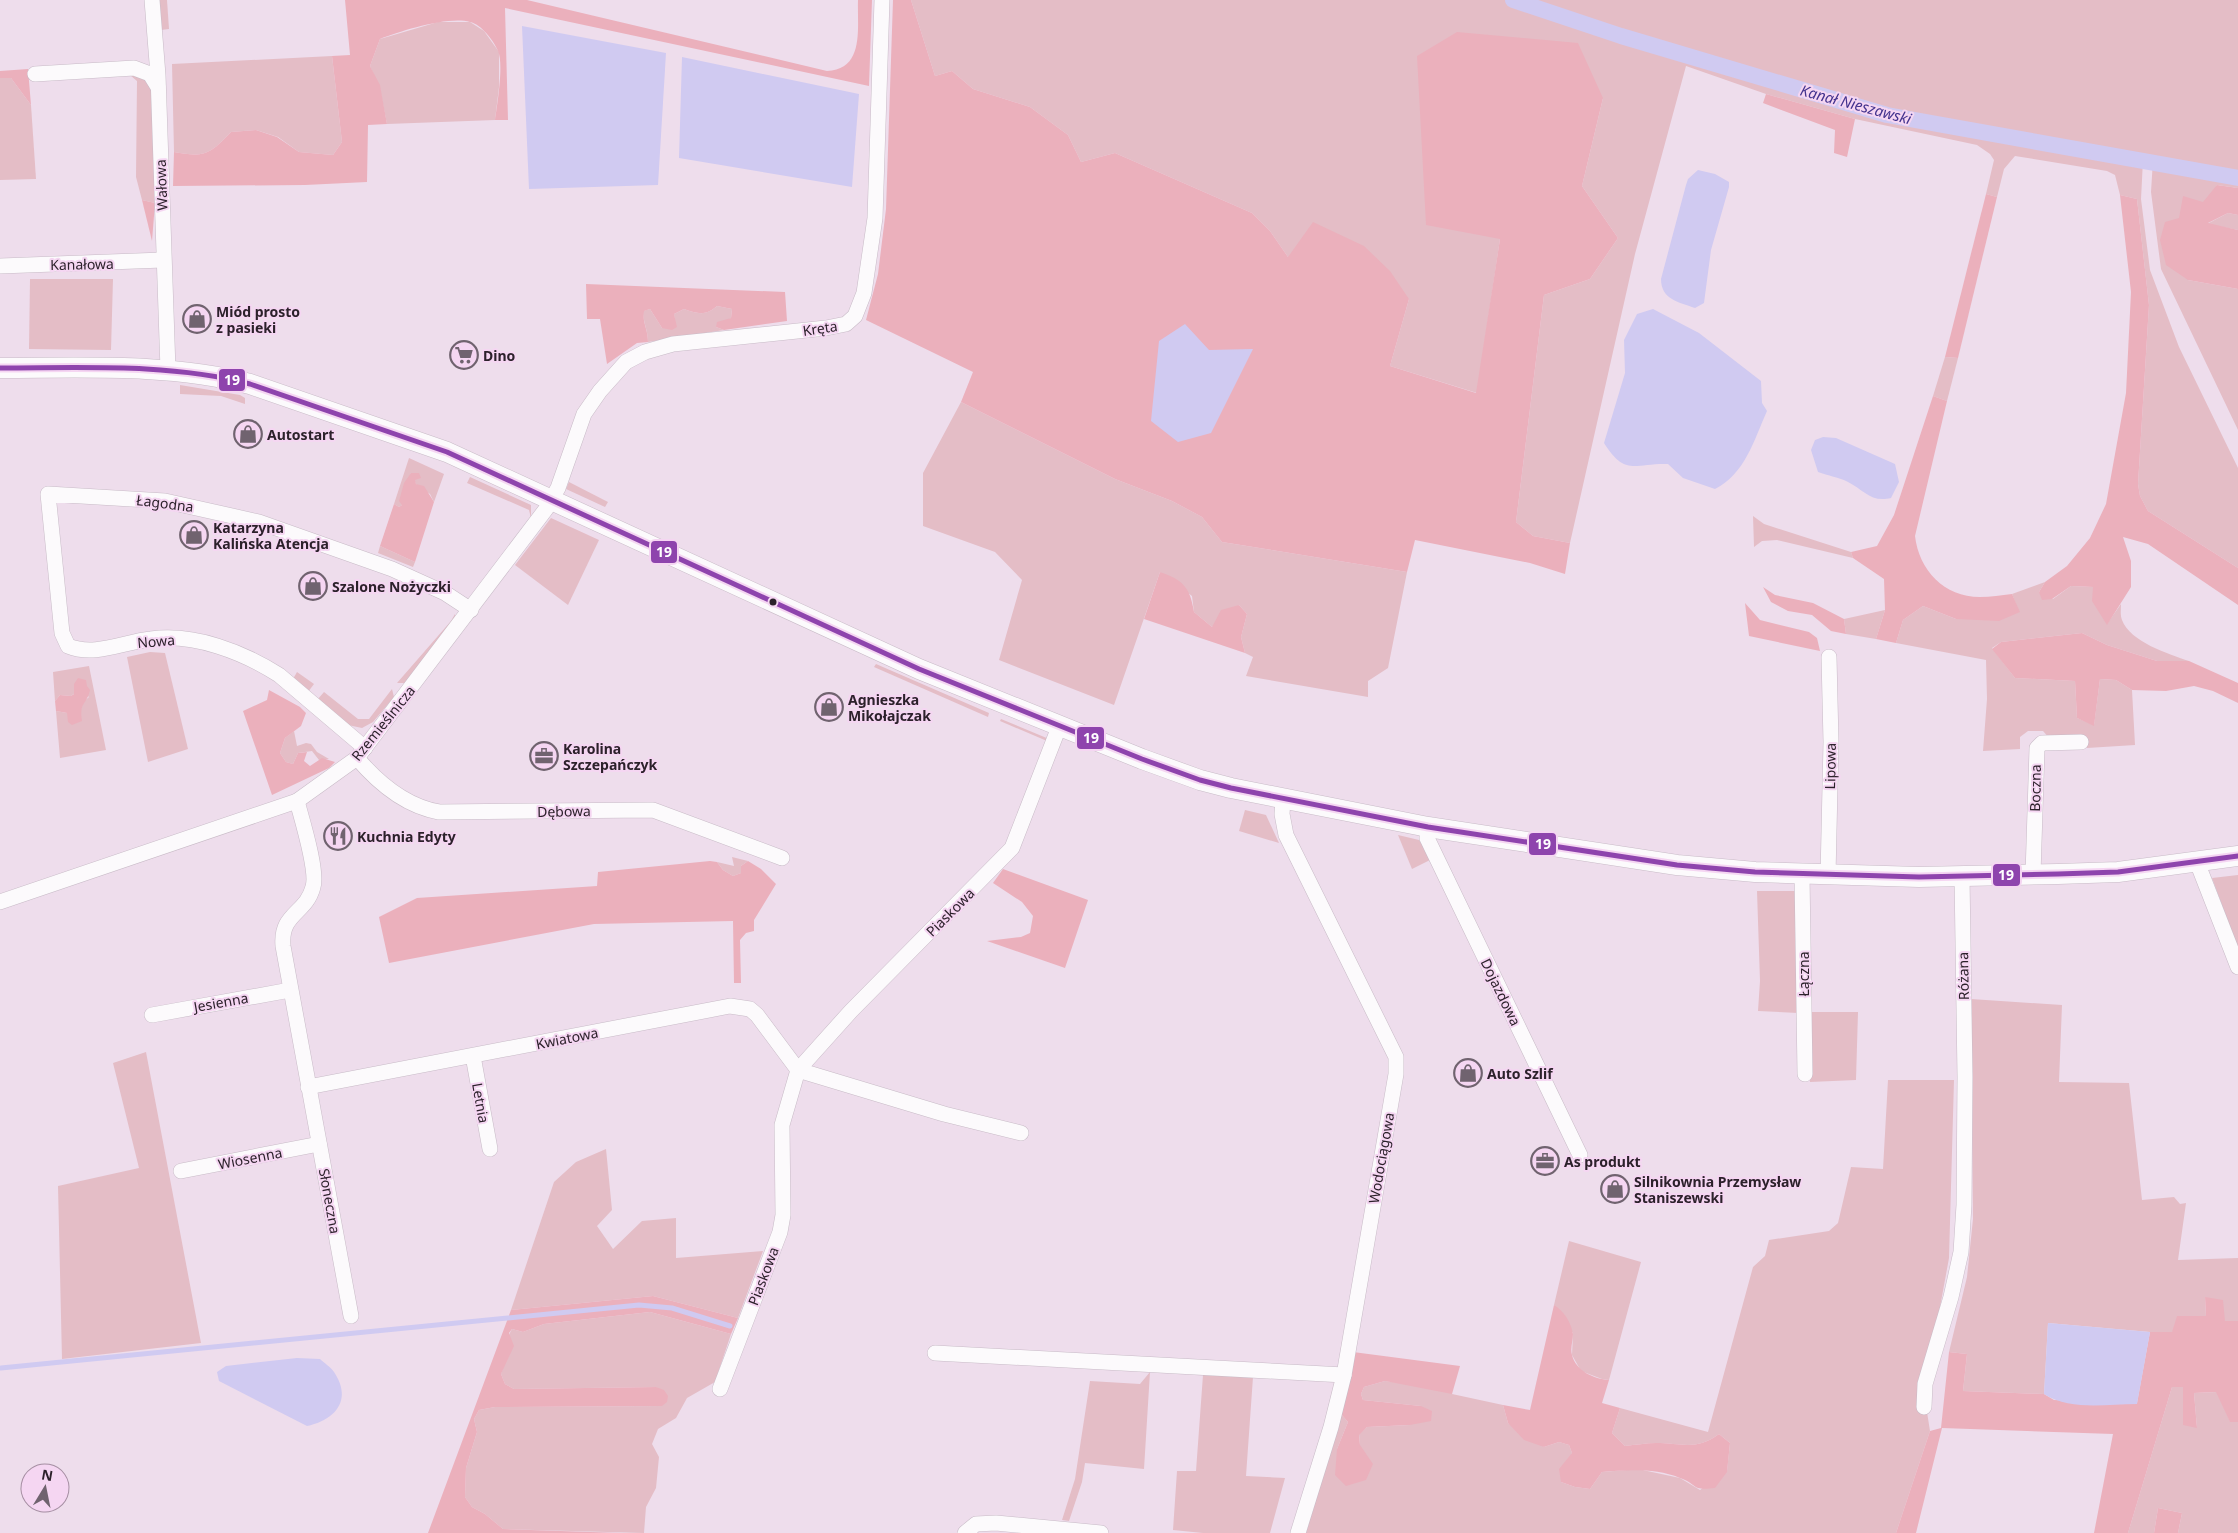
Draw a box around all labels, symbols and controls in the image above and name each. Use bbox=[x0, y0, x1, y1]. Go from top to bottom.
water label: Kanał Nieszawski bbox=[1798, 80, 1915, 129]
street label: Wałowa bbox=[151, 159, 171, 211]
street label: Kanałowa bbox=[50, 254, 114, 274]
place label: Miód prosto z pasieki bbox=[216, 302, 300, 337]
shop icon: Miód prosto z pasieki bbox=[182, 304, 212, 334]
street label: Kręta bbox=[801, 316, 839, 340]
supermarket icon: Dino bbox=[449, 340, 479, 370]
place label: Dino bbox=[483, 346, 516, 365]
line badge: 19 bbox=[218, 368, 246, 392]
text: 19 bbox=[224, 370, 240, 389]
shop icon: Autostart bbox=[233, 419, 263, 449]
place label: Autostart bbox=[267, 425, 334, 444]
street label: Łagodna bbox=[135, 490, 195, 516]
place label: Katarzyna Kalińska Atencja bbox=[213, 518, 329, 553]
shop icon: Katarzyna Kalińska Atencja bbox=[179, 520, 209, 550]
line badge: 19 bbox=[650, 540, 678, 564]
text: 19 bbox=[656, 542, 672, 561]
shop icon: Szalone Nożyczki bbox=[298, 571, 328, 601]
place label: Szalone Nożyczki bbox=[332, 577, 451, 596]
unlabelled marker bbox=[768, 597, 778, 607]
street label: Nowa bbox=[136, 630, 176, 652]
street label: Rzemieślnicza bbox=[347, 681, 419, 765]
place label: Agnieszka Mikołajczak bbox=[848, 690, 931, 725]
shop icon: Agnieszka Mikołajczak bbox=[814, 692, 844, 722]
line badge: 19 bbox=[1076, 726, 1105, 750]
text: 19 bbox=[1083, 728, 1099, 747]
place label: Karolina Szczepańczyk bbox=[563, 739, 658, 774]
office icon: Karolina Szczepańczyk bbox=[529, 741, 559, 771]
street label: Lipowa bbox=[1820, 743, 1840, 789]
street label: Boczna bbox=[2025, 764, 2045, 812]
street label: Dębowa bbox=[537, 801, 591, 821]
restaurant icon: Kuchnia Edyty bbox=[323, 821, 353, 851]
place label: Kuchnia Edyty bbox=[357, 827, 456, 846]
line badge: 19 bbox=[1528, 832, 1557, 856]
text: 19 bbox=[1535, 834, 1551, 853]
line badge: 19 bbox=[1992, 863, 2021, 887]
text: 19 bbox=[1998, 865, 2014, 884]
street label: Piaskowa bbox=[922, 884, 978, 940]
street label: Łączna bbox=[1794, 952, 1813, 997]
street label: Różana bbox=[1953, 952, 1973, 1000]
street label: Dojazdowa bbox=[1477, 955, 1525, 1029]
street label: Jesienna bbox=[190, 988, 250, 1016]
street label: Kwiatowa bbox=[534, 1023, 600, 1053]
shop icon: Auto Szlif bbox=[1453, 1058, 1483, 1088]
place label: Auto Szlif bbox=[1487, 1064, 1554, 1083]
street label: Letnia bbox=[468, 1081, 494, 1125]
street label: Wodociągowa bbox=[1364, 1111, 1398, 1205]
street label: Wiosenna bbox=[216, 1142, 284, 1174]
office icon: As produkt bbox=[1530, 1146, 1560, 1176]
place label: As produkt bbox=[1564, 1152, 1641, 1171]
street label: Słoneczna bbox=[315, 1167, 345, 1235]
place label: Silnikownia Przemysław Staniszewski bbox=[1634, 1172, 1801, 1207]
shop icon: Silnikownia Przemysław Staniszewski bbox=[1600, 1174, 1630, 1204]
street label: Piaskowa bbox=[743, 1244, 783, 1308]
north arrow bbox=[20, 1463, 70, 1513]
text: N bbox=[40, 1464, 55, 1485]

